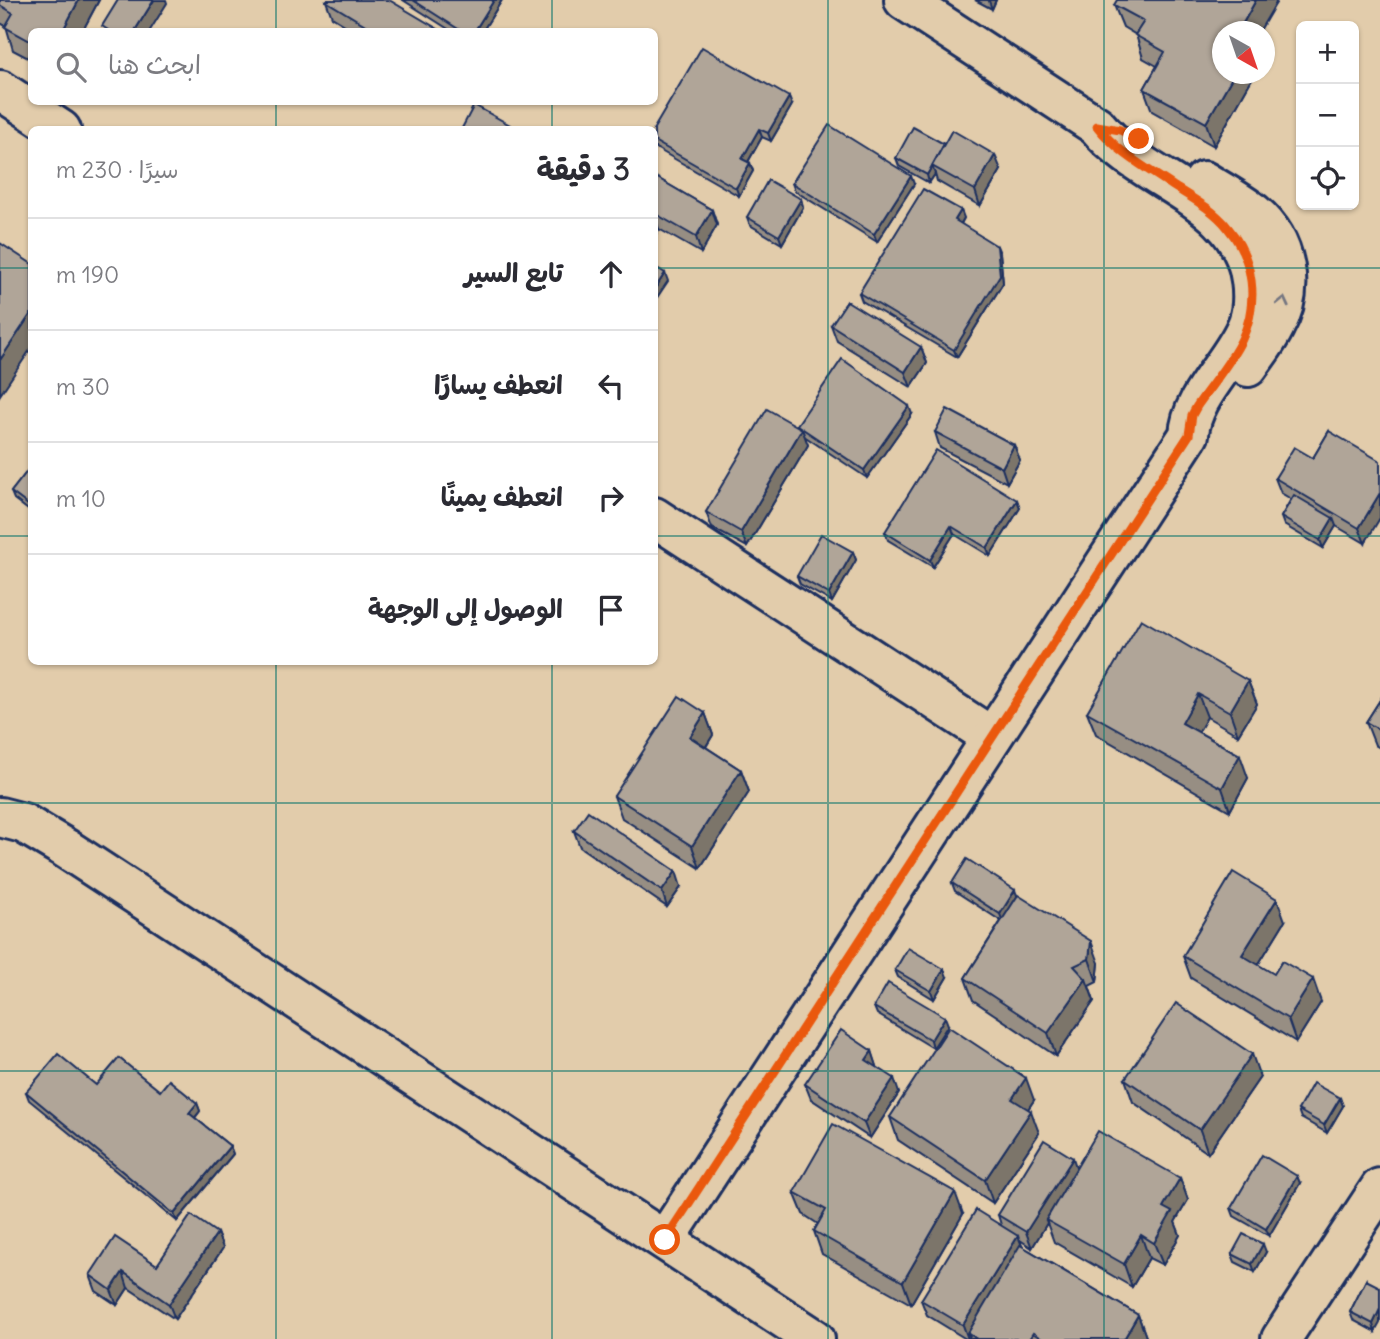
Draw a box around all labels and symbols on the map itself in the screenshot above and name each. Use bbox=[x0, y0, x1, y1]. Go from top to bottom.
north arrow bbox=[1212, 21, 1275, 84]
route end bbox=[1123, 123, 1154, 154]
one-way arrow bbox=[1275, 296, 1289, 308]
route start bbox=[649, 1224, 680, 1255]

